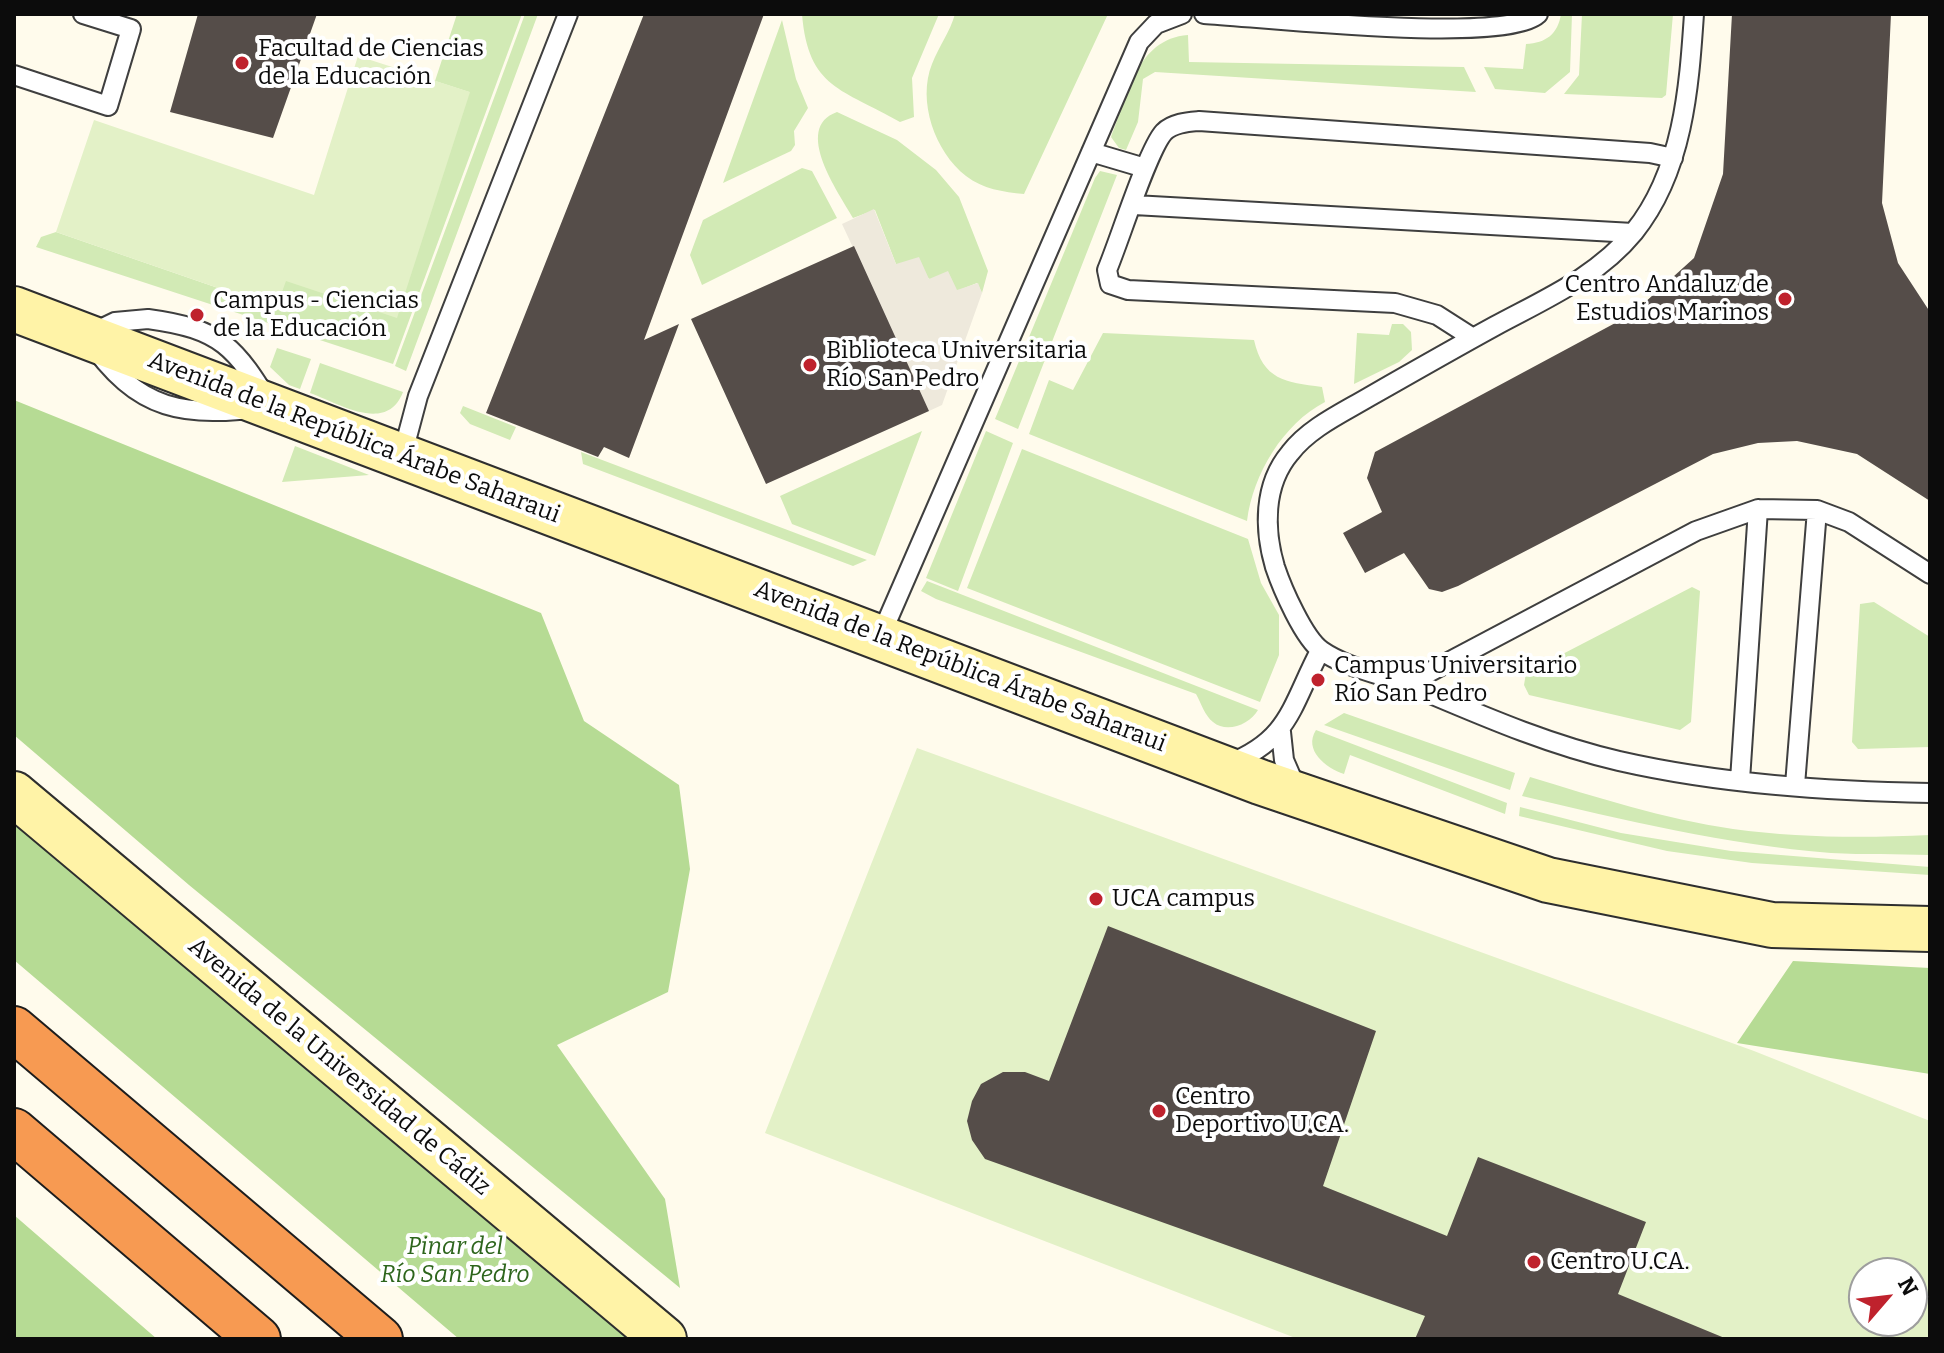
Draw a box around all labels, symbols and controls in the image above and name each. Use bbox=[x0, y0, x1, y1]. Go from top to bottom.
place label: Facultad de Ciencias de la Educación bbox=[258, 35, 484, 91]
marker: Facultad de Ciencias de la Educación bbox=[233, 54, 251, 72]
place label: Centro Andaluz de Estudios Marinos bbox=[1564, 271, 1769, 327]
place label: Campus - Ciencias de la Educación bbox=[213, 287, 419, 343]
marker: Centro Andaluz de Estudios Marinos bbox=[1776, 290, 1794, 308]
marker: Campus - Ciencias de la Educación bbox=[188, 306, 206, 324]
place label: Biblioteca Universitaria Río San Pedro bbox=[826, 337, 1087, 393]
street label: Avenida de la República Árabe Saharaui bbox=[144, 346, 564, 530]
marker: Biblioteca Universitaria Río San Pedro bbox=[801, 356, 819, 374]
street label: Avenida de la República Árabe Saharaui bbox=[750, 575, 1170, 759]
place label: Campus Universitario Río San Pedro bbox=[1334, 652, 1577, 708]
marker: Campus Universitario Río San Pedro bbox=[1309, 671, 1327, 689]
place label: UCA campus bbox=[1112, 885, 1255, 913]
marker: UCA campus bbox=[1087, 890, 1105, 908]
street label: Avenida de la Universidad de Cádiz bbox=[182, 932, 496, 1202]
place label: Centro Deportivo U.CA. bbox=[1175, 1083, 1349, 1139]
marker: Centro Deportivo U.CA. bbox=[1150, 1102, 1168, 1120]
park label: Pinar del Río San Pedro bbox=[381, 1233, 529, 1289]
place label: Centro U.CA. bbox=[1550, 1248, 1690, 1276]
marker: Centro U.CA. bbox=[1525, 1253, 1543, 1271]
north arrow bbox=[1848, 1257, 1928, 1337]
text: N bbox=[1892, 1273, 1924, 1300]

